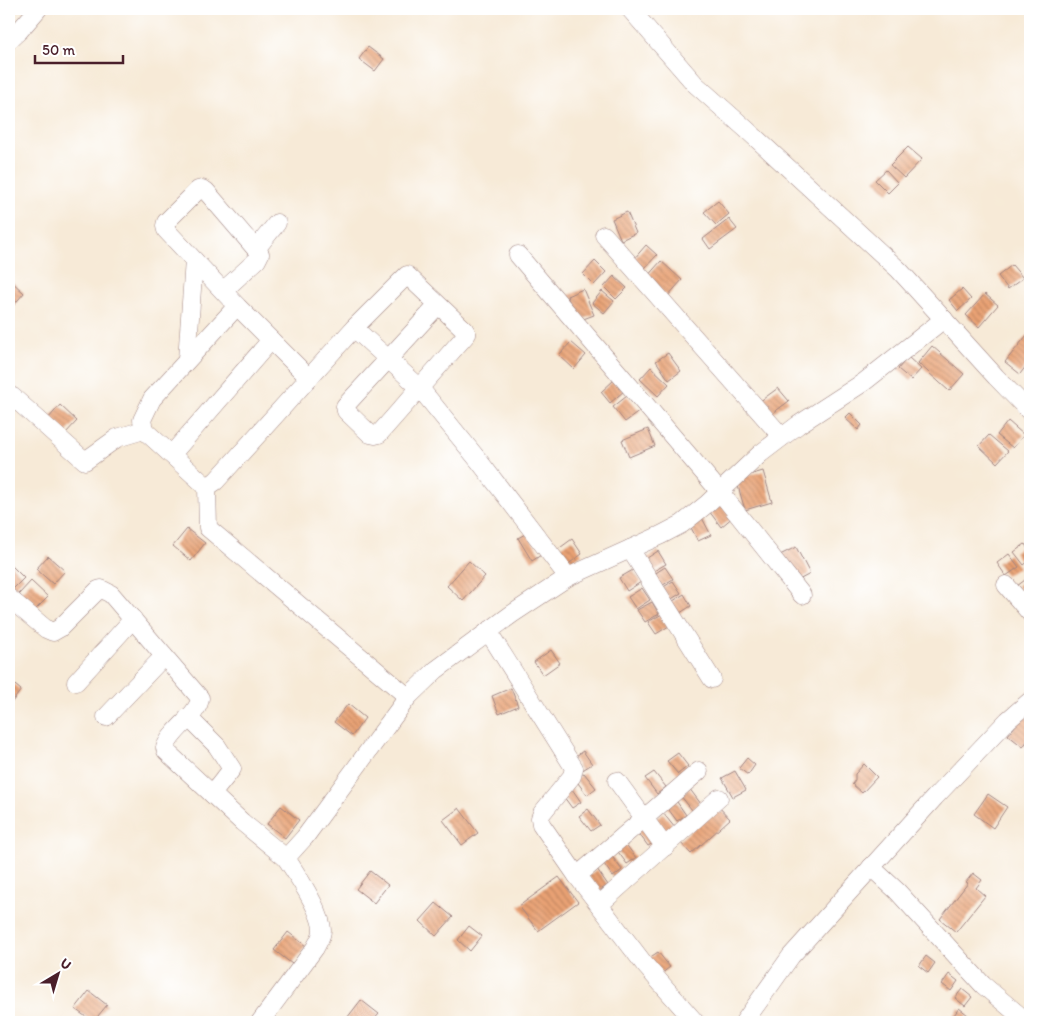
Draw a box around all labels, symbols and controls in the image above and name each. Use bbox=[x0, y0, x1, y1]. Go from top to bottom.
scale bar bbox=[35, 32, 122, 64]
text: 50 m bbox=[42, 41, 75, 59]
north arrow bbox=[32, 948, 82, 998]
text: U bbox=[57, 955, 75, 974]

